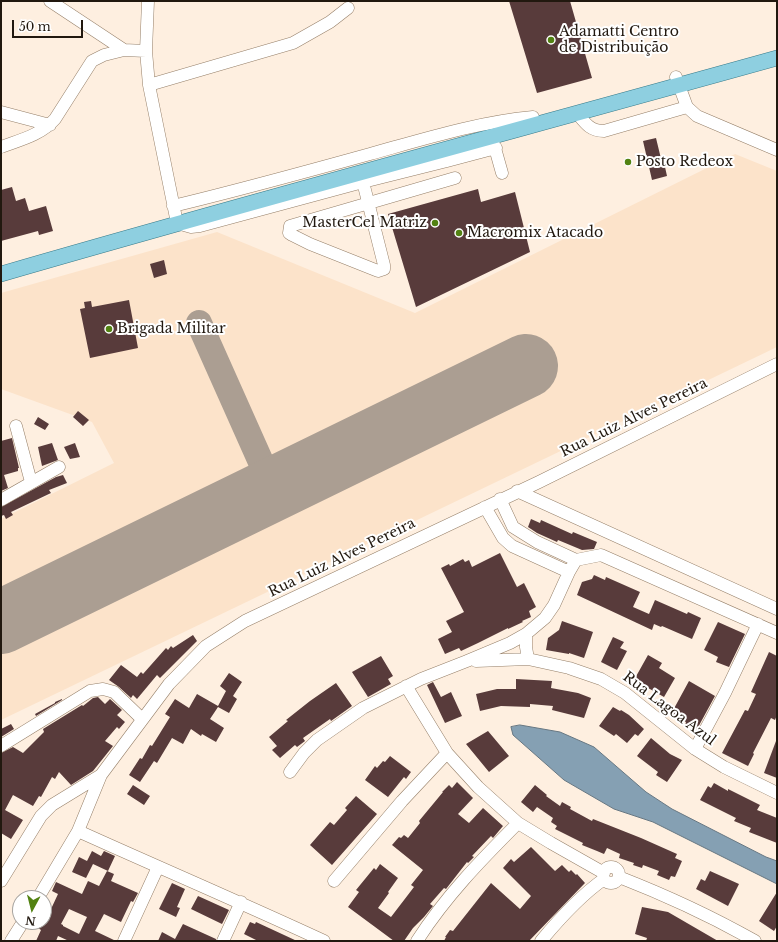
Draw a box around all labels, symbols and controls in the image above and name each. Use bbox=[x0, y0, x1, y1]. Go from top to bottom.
scale bar bbox=[14, 12, 85, 38]
text: 50 m bbox=[19, 19, 51, 34]
place label: Adamatti Centro de Distribuição bbox=[559, 24, 679, 56]
marker: Adamatti Centro de Distribuição bbox=[546, 35, 556, 45]
place label: Posto Redeox bbox=[636, 154, 733, 170]
marker: Posto Redeox bbox=[623, 157, 633, 167]
place label: MasterCel Matriz bbox=[302, 215, 427, 231]
marker: MasterCel Matriz bbox=[430, 218, 440, 228]
place label: Macromix Atacado bbox=[467, 225, 603, 241]
marker: Macromix Atacado bbox=[454, 228, 464, 238]
place label: Brigada Militar bbox=[117, 321, 226, 337]
marker: Brigada Militar bbox=[104, 324, 114, 334]
street label: Rua Luiz Alves Pereira bbox=[558, 375, 710, 461]
street label: Rua Luiz Alves Pereira bbox=[266, 515, 418, 601]
street label: Rua Lagoa Azul bbox=[619, 669, 719, 749]
north arrow bbox=[12, 890, 52, 930]
text: N bbox=[25, 913, 37, 928]

